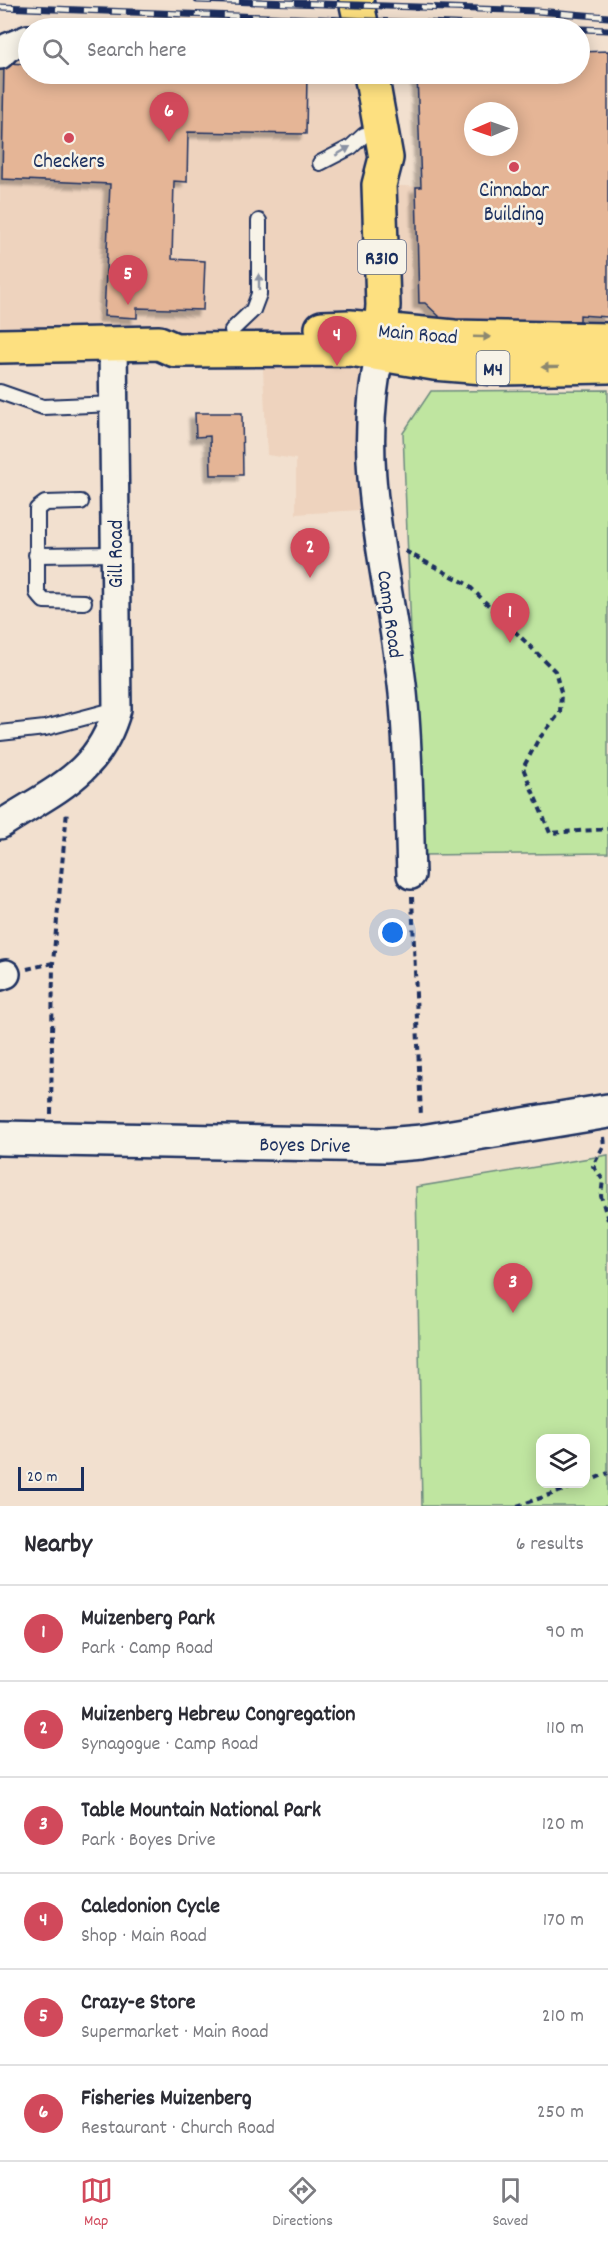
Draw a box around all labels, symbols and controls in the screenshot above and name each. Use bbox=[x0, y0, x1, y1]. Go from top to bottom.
search box bbox=[18, 18, 590, 84]
icon: search bbox=[39, 35, 72, 68]
text: Search here bbox=[87, 36, 186, 67]
pin: 6 bbox=[150, 92, 188, 142]
north arrow bbox=[464, 102, 518, 156]
marker: Checkers bbox=[62, 131, 76, 145]
one-way arrow bbox=[335, 145, 351, 156]
place label: Checkers bbox=[33, 148, 105, 178]
marker: Cinnabar Building bbox=[507, 160, 521, 174]
place label: Cinnabar Building bbox=[479, 177, 549, 231]
road number: R310 bbox=[358, 240, 406, 274]
pin: 5 bbox=[108, 256, 148, 305]
one-way arrow bbox=[254, 272, 264, 291]
pin: 4 bbox=[318, 316, 356, 366]
street label: Main Road bbox=[377, 318, 459, 354]
one-way arrow bbox=[472, 333, 491, 342]
road number: M4 bbox=[476, 351, 510, 385]
one-way arrow bbox=[540, 362, 559, 372]
street label: Gill Road bbox=[103, 520, 133, 588]
pin: 2 bbox=[290, 528, 330, 578]
street label: Camp Road bbox=[367, 569, 409, 660]
pin: 1 bbox=[490, 594, 530, 643]
your location bbox=[378, 918, 407, 947]
street label: Boyes Drive bbox=[259, 1131, 351, 1163]
pin: 3 bbox=[494, 1264, 532, 1313]
map controls bbox=[536, 1434, 590, 1488]
button: layers bbox=[536, 1434, 590, 1488]
scale bar bbox=[18, 1464, 84, 1492]
text: 20 m bbox=[27, 1466, 57, 1489]
text: Nearby bbox=[24, 1527, 92, 1564]
text: 6 results bbox=[516, 1531, 584, 1559]
text: Muizenberg Park bbox=[81, 1604, 215, 1635]
text: 1 bbox=[41, 1619, 46, 1647]
text: 90 m bbox=[546, 1619, 584, 1647]
text: Park · Camp Road bbox=[81, 1635, 213, 1663]
text: Muizenberg Hebrew Congregation bbox=[81, 1700, 356, 1731]
text: 2 bbox=[39, 1715, 48, 1743]
text: 110 m bbox=[546, 1715, 584, 1743]
text: Synagogue · Camp Road bbox=[81, 1731, 258, 1759]
text: Table Mountain National Park bbox=[81, 1796, 321, 1827]
text: 3 bbox=[39, 1811, 48, 1839]
text: 120 m bbox=[542, 1811, 584, 1839]
text: Park · Boyes Drive bbox=[81, 1827, 216, 1855]
text: Caledonion Cycle bbox=[81, 1892, 220, 1923]
text: 4 bbox=[39, 1907, 48, 1935]
text: 170 m bbox=[543, 1907, 584, 1935]
text: Shop · Main Road bbox=[81, 1923, 207, 1951]
text: Crazy-e Store bbox=[81, 1988, 195, 2019]
text: 5 bbox=[39, 2003, 48, 2031]
text: 210 m bbox=[542, 2003, 584, 2031]
text: Supermarket · Main Road bbox=[81, 2019, 269, 2047]
text: Fisheries Muizenberg bbox=[81, 2084, 252, 2115]
text: 6 bbox=[39, 2099, 48, 2127]
text: 250 m bbox=[537, 2099, 584, 2127]
text: Restaurant · Church Road bbox=[81, 2115, 275, 2143]
tab: Map bbox=[80, 2174, 113, 2233]
tab: Directions bbox=[272, 2174, 333, 2233]
tab: Saved bbox=[492, 2174, 528, 2233]

